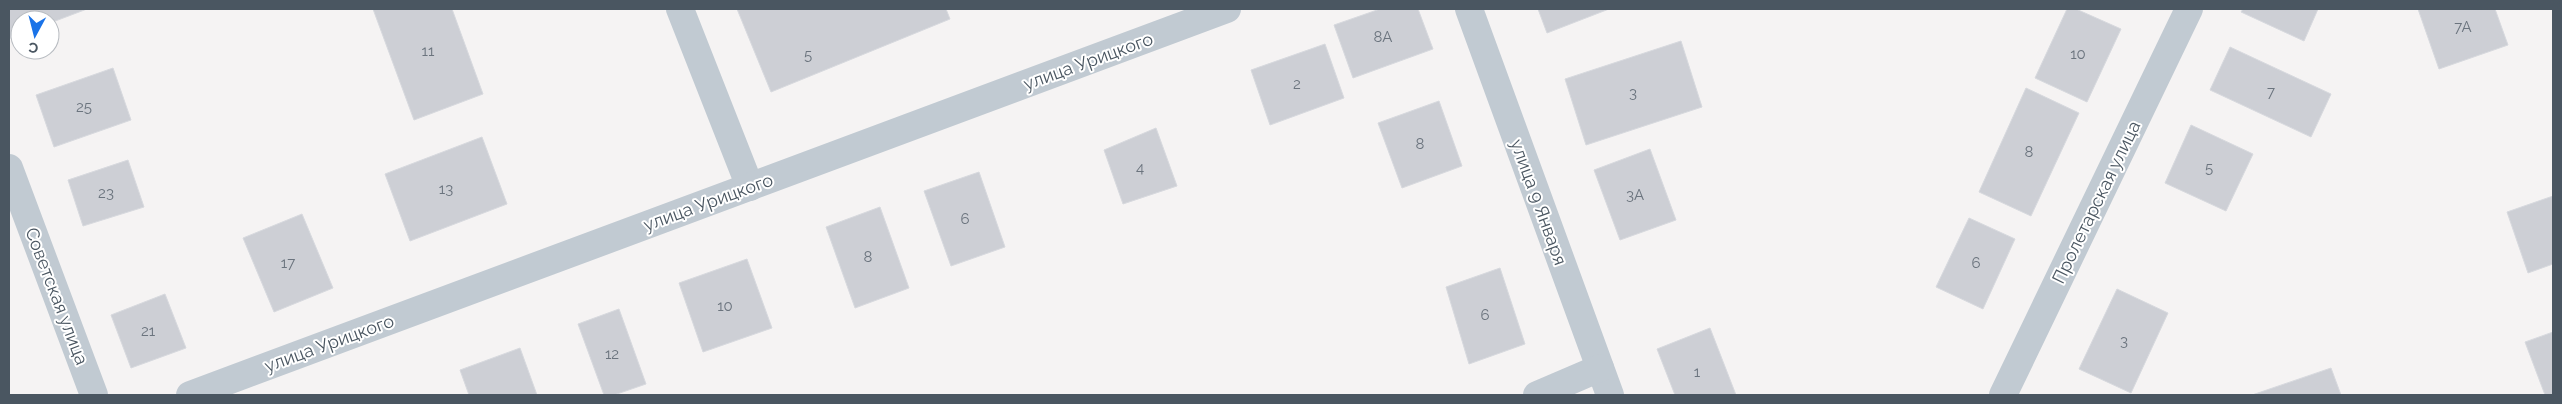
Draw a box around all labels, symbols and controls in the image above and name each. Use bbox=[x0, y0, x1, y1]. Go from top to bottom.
north arrow bbox=[10, 10, 60, 60]
house number: 7А bbox=[2454, 18, 2472, 36]
street label: улица Урицкого bbox=[1020, 28, 1156, 94]
house number: 8А bbox=[1374, 28, 1392, 46]
text: С bbox=[27, 39, 39, 56]
house number: 11 bbox=[422, 42, 435, 60]
house number: 10 bbox=[2070, 45, 2086, 63]
house number: 5 bbox=[804, 46, 812, 64]
house number: 2 bbox=[1293, 75, 1301, 93]
house number: 7 bbox=[2267, 83, 2275, 101]
house number: 3 bbox=[1629, 84, 1637, 102]
house number: 25 bbox=[76, 98, 92, 116]
street label: Пролетарская улица bbox=[2047, 117, 2145, 287]
house number: 8 bbox=[1416, 135, 1425, 153]
street label: улица 9 Января bbox=[1506, 136, 1572, 268]
house number: 8 bbox=[2025, 143, 2034, 161]
house number: 4 bbox=[1136, 159, 1144, 177]
house number: 5 bbox=[2205, 159, 2213, 177]
street label: улица Урицкого bbox=[640, 169, 776, 235]
house number: 13 bbox=[439, 180, 453, 198]
house number: 23 bbox=[98, 184, 114, 202]
house number: 3А bbox=[1626, 186, 1644, 204]
house number: 6 bbox=[960, 210, 970, 228]
street label: Советская улица bbox=[21, 224, 93, 368]
house number: 8 bbox=[864, 248, 873, 266]
house number: 17 bbox=[281, 254, 295, 272]
house number: 6 bbox=[1971, 254, 1981, 272]
house number: 10 bbox=[717, 297, 733, 315]
house number: 6 bbox=[1480, 306, 1490, 324]
street label: улица Урицкого bbox=[261, 310, 397, 376]
house number: 21 bbox=[141, 322, 156, 340]
house number: 3 bbox=[2120, 332, 2128, 350]
house number: 12 bbox=[605, 345, 619, 363]
house number: 1 bbox=[1694, 363, 1701, 381]

